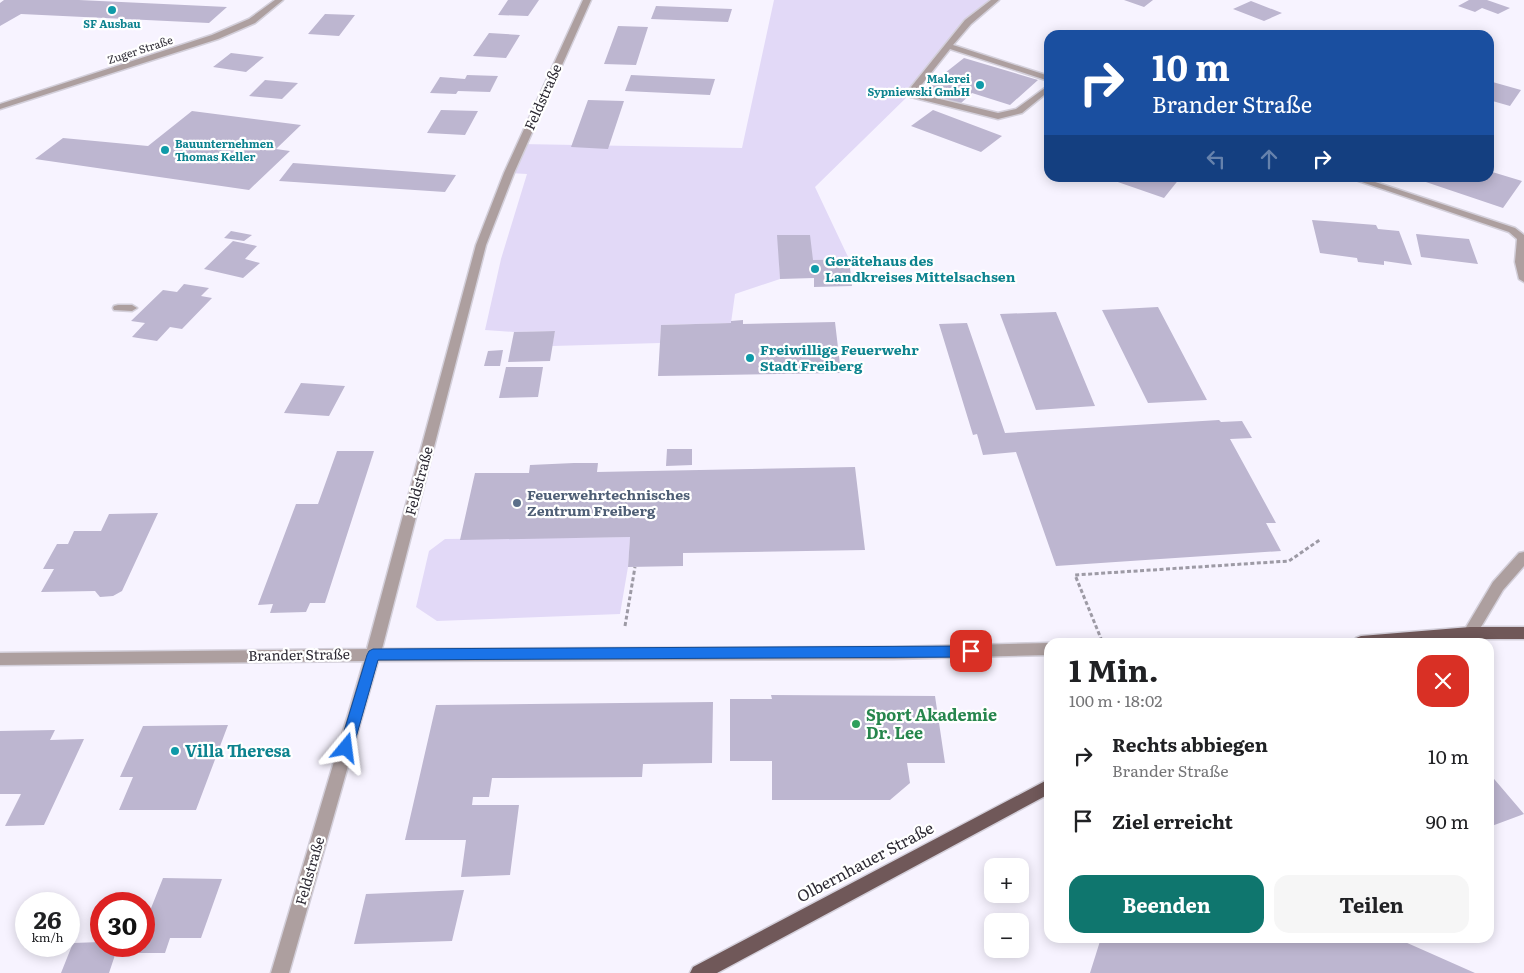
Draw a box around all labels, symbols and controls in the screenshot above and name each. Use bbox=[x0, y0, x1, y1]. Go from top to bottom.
marker: SF Ausbau bbox=[106, 4, 118, 16]
place label: SF Ausbau bbox=[83, 15, 141, 31]
street label: Zuger Straße bbox=[105, 31, 175, 67]
text: 10 m bbox=[1152, 40, 1230, 92]
icon: right bbox=[1069, 50, 1134, 115]
street label: Feldstraße bbox=[519, 60, 566, 133]
place label: Malerei Sypniewski GmbH bbox=[867, 70, 970, 99]
marker: Malerei Sypniewski GmbH bbox=[974, 79, 986, 91]
text: Brander Straße bbox=[1152, 87, 1312, 120]
place label: Bauunternehmen Thomas Keller bbox=[175, 135, 274, 164]
marker: Bauunternehmen Thomas Keller bbox=[159, 144, 171, 156]
icon: left bbox=[1202, 145, 1230, 173]
icon: ahead bbox=[1255, 145, 1283, 173]
icon: right bbox=[1308, 145, 1336, 173]
place label: Gerätehaus des Landkreises Mittelsachsen bbox=[825, 250, 1016, 286]
marker: Gerätehaus des Landkreises Mittelsachsen bbox=[809, 263, 821, 275]
place label: Freiwillige Feuerwehr Stadt Freiberg bbox=[760, 339, 919, 375]
marker: Freiwillige Feuerwehr Stadt Freiberg bbox=[744, 352, 756, 364]
street label: Feldstraße bbox=[399, 444, 437, 517]
place label: Feuerwehrtechnisches Zentrum Freiberg bbox=[527, 484, 690, 520]
marker: Feuerwehrtechnisches Zentrum Freiberg bbox=[511, 497, 523, 509]
pin bbox=[950, 630, 992, 672]
icon: arrive bbox=[957, 637, 985, 665]
street label: Brander Straße bbox=[248, 643, 350, 665]
text: 1 Min. bbox=[1069, 647, 1159, 691]
button: close bbox=[1417, 655, 1469, 707]
text: 100 m · 18:02 bbox=[1069, 688, 1162, 712]
place label: Sport Akademie Dr. Lee bbox=[866, 702, 997, 744]
marker: Sport Akademie Dr. Lee bbox=[850, 718, 862, 730]
position arrow bbox=[319, 721, 371, 773]
text: Rechts abbiegen bbox=[1112, 730, 1268, 758]
place label: Villa Theresa bbox=[185, 738, 292, 762]
icon: right bbox=[1069, 742, 1097, 770]
text: 10 m bbox=[1428, 742, 1469, 770]
marker: Villa Theresa bbox=[169, 745, 181, 757]
text: Brander Straße bbox=[1112, 758, 1229, 782]
icon: arrive bbox=[1069, 807, 1097, 835]
text: Ziel erreicht bbox=[1112, 807, 1233, 835]
text: 90 m bbox=[1426, 807, 1469, 835]
street label: Olbernhauer Straße bbox=[792, 815, 937, 907]
street label: Feldstraße bbox=[290, 834, 328, 907]
map controls bbox=[984, 858, 1029, 958]
button: + bbox=[984, 858, 1029, 903]
button: Beenden bbox=[1069, 875, 1264, 933]
button: Teilen bbox=[1274, 875, 1469, 933]
speed limit sign: 30 bbox=[90, 892, 155, 957]
text: 26 bbox=[33, 900, 62, 937]
button: − bbox=[984, 913, 1029, 958]
text: km/h bbox=[32, 928, 63, 946]

